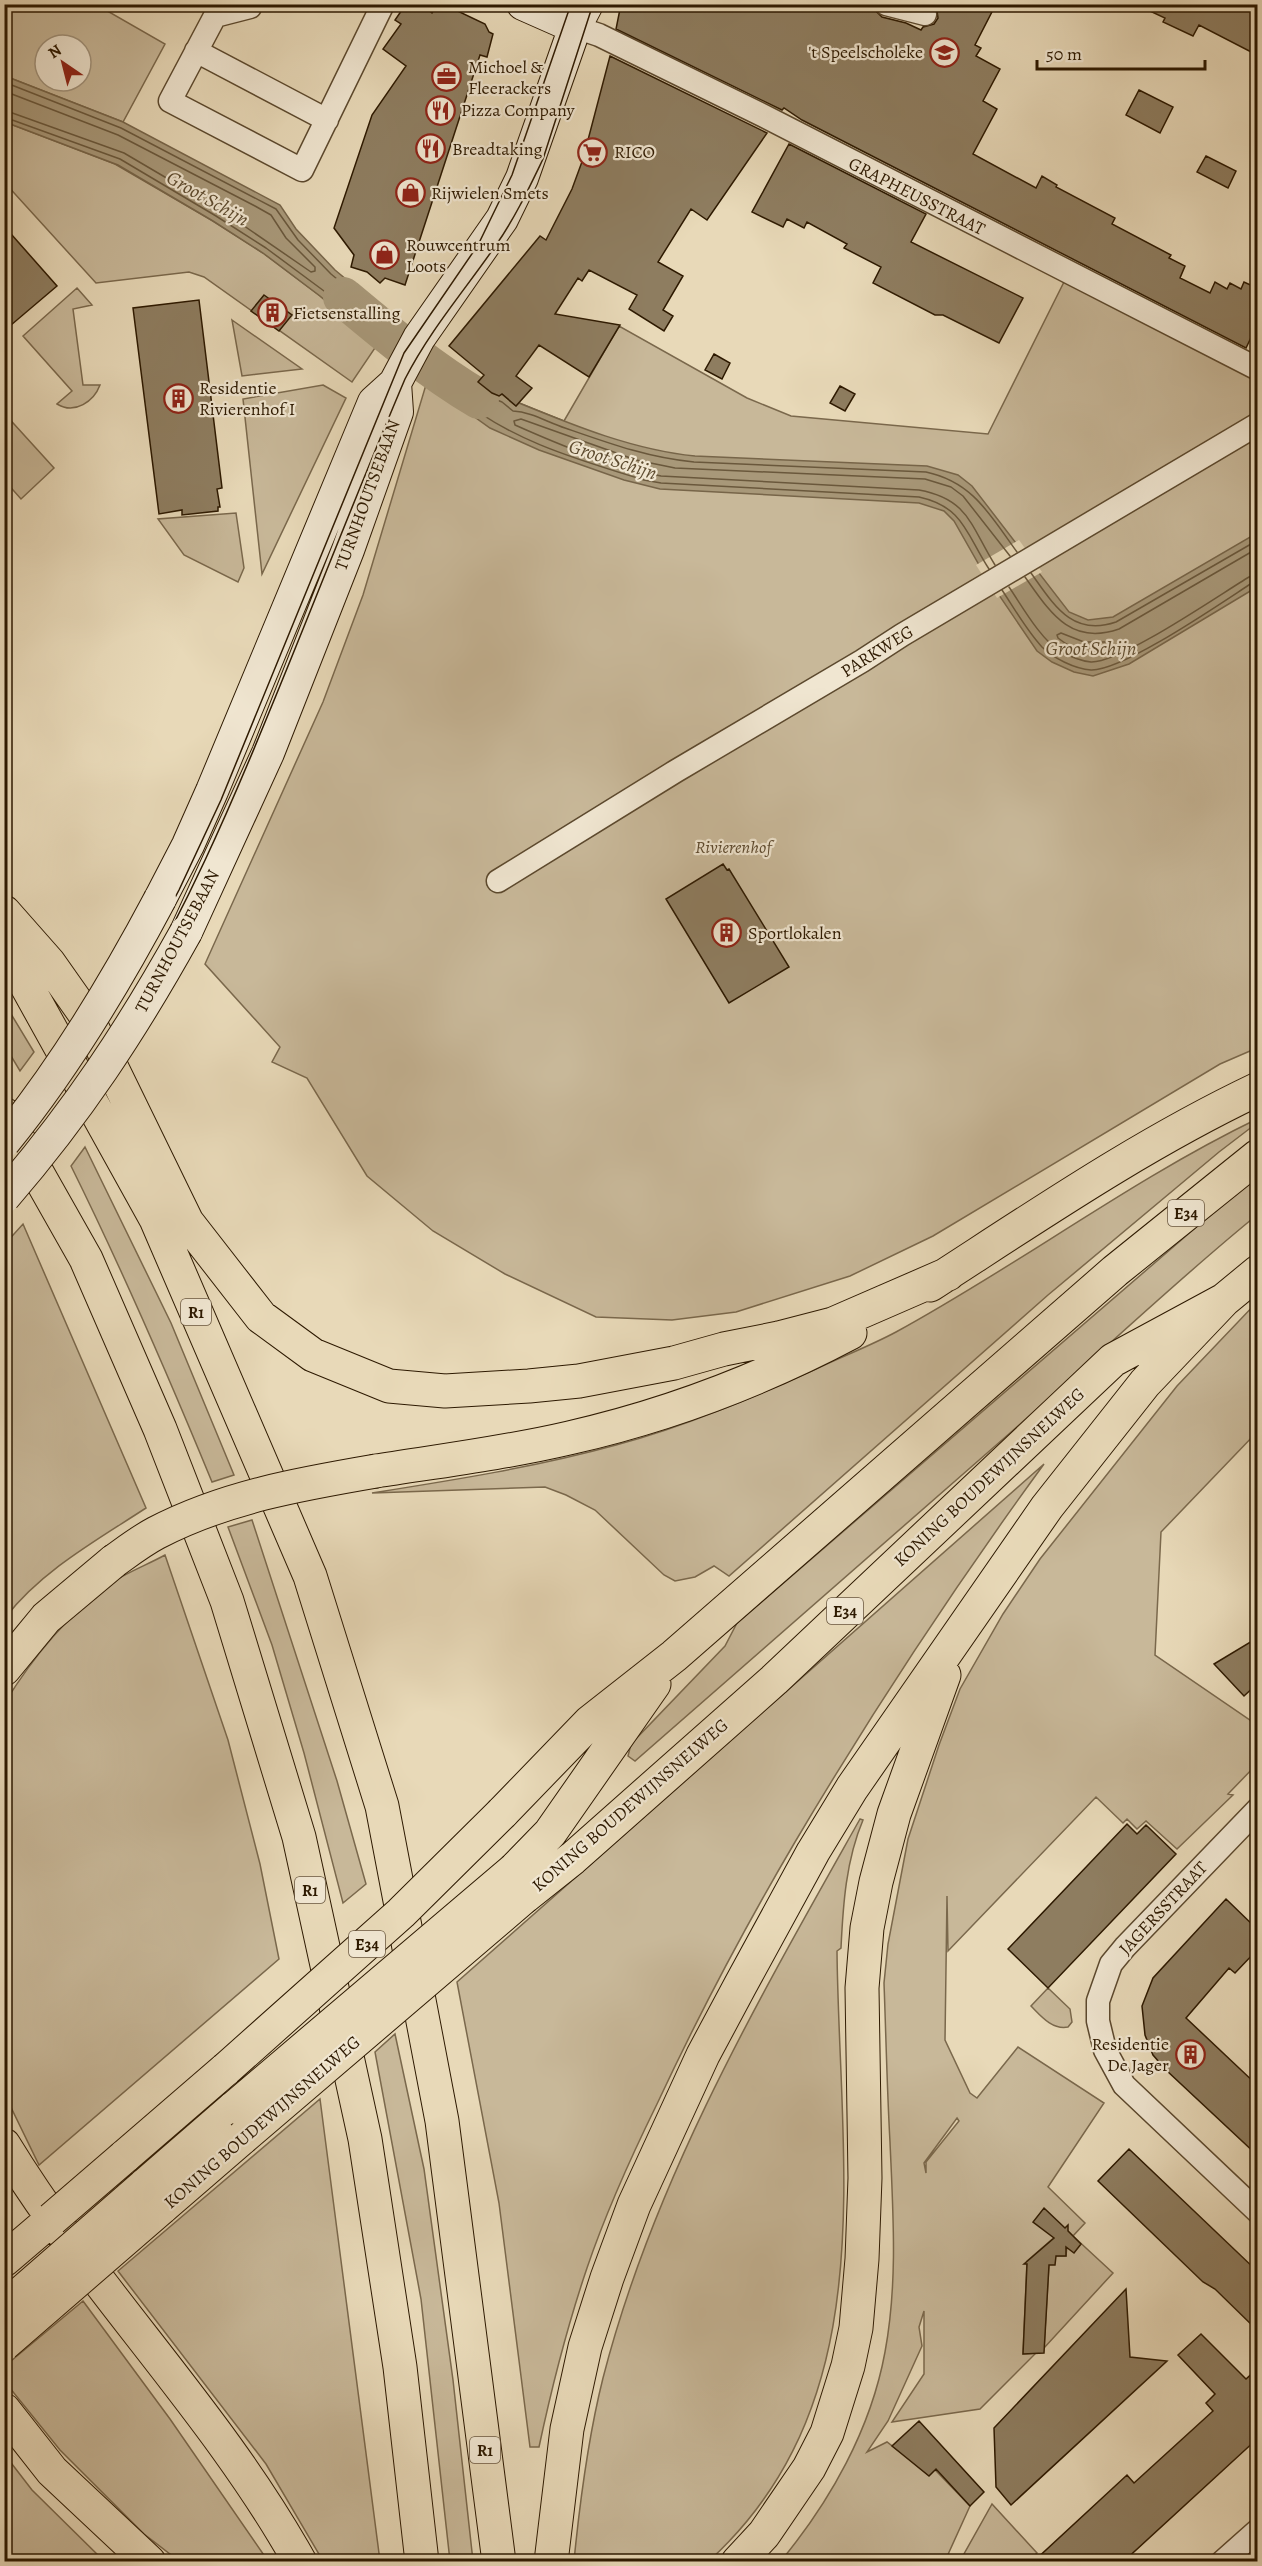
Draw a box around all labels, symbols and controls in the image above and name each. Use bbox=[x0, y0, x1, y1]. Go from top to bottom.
north arrow bbox=[33, 33, 93, 93]
scale bar bbox=[1037, 33, 1205, 71]
school or university icon: 't Speelscholeke bbox=[928, 36, 960, 68]
text: N bbox=[44, 39, 66, 64]
place label: 't Speelscholeke bbox=[808, 40, 923, 64]
text: 50 m bbox=[1046, 42, 1082, 66]
place label: Michoel & Fleerackers bbox=[468, 55, 551, 100]
office icon: Michoel & Fleerackers bbox=[431, 61, 463, 93]
restaurant icon: Pizza Company bbox=[424, 94, 456, 126]
place label: Pizza Company bbox=[461, 98, 576, 122]
restaurant icon: Breadtaking bbox=[415, 133, 447, 165]
supermarket icon: RICO bbox=[577, 136, 609, 168]
place label: Breadtaking bbox=[452, 137, 543, 161]
place label: RICO bbox=[614, 140, 655, 164]
street label: GRAPHEUSSTRAAT bbox=[845, 151, 990, 241]
water label: Groot Schijn bbox=[162, 164, 254, 233]
shop icon: Rijwielen Smets bbox=[394, 177, 426, 209]
place label: Rijwielen Smets bbox=[431, 181, 549, 205]
place label: Rouwcentrum Loots bbox=[406, 233, 510, 278]
shop icon: Rouwcentrum Loots bbox=[369, 239, 401, 271]
building icon: Fietsenstalling bbox=[256, 297, 288, 329]
place label: Fietsenstalling bbox=[293, 301, 400, 325]
place label: Residentie Rivierenhof I bbox=[199, 376, 295, 421]
building icon: Residentie Rivierenhof I bbox=[162, 382, 194, 414]
street label: TURNHOUTSEBAAN bbox=[329, 416, 405, 574]
water label: Groot Schijn bbox=[565, 433, 660, 486]
street label: PARKWEG bbox=[836, 619, 918, 683]
water label: Groot Schijn bbox=[1046, 635, 1137, 662]
park label: Rivierenhof bbox=[695, 835, 774, 859]
street label: TURNHOUTSEBAAN bbox=[129, 865, 225, 1017]
building icon: Sportlokalen bbox=[711, 917, 743, 949]
place label: Sportlokalen bbox=[748, 921, 842, 945]
road number: E34 bbox=[1168, 1200, 1204, 1226]
road number: R1 bbox=[181, 1299, 211, 1325]
street label: KONING BOUDEWIJNSNELWEG bbox=[888, 1382, 1090, 1572]
road number: E34 bbox=[827, 1598, 863, 1624]
street label: KONING BOUDEWIJNSNELWEG bbox=[527, 1713, 733, 1897]
street label: JAGERSSTRAAT bbox=[1113, 1856, 1213, 1960]
road number: R1 bbox=[295, 1877, 325, 1903]
road number: E34 bbox=[349, 1931, 385, 1957]
street label: KONING BOUDEWIJNSNELWEG bbox=[159, 2030, 365, 2214]
place label: Residentie De Jager bbox=[1091, 2032, 1169, 2077]
building icon: Residentie De Jager bbox=[1174, 2038, 1206, 2070]
road number: R1 bbox=[470, 2437, 500, 2463]

